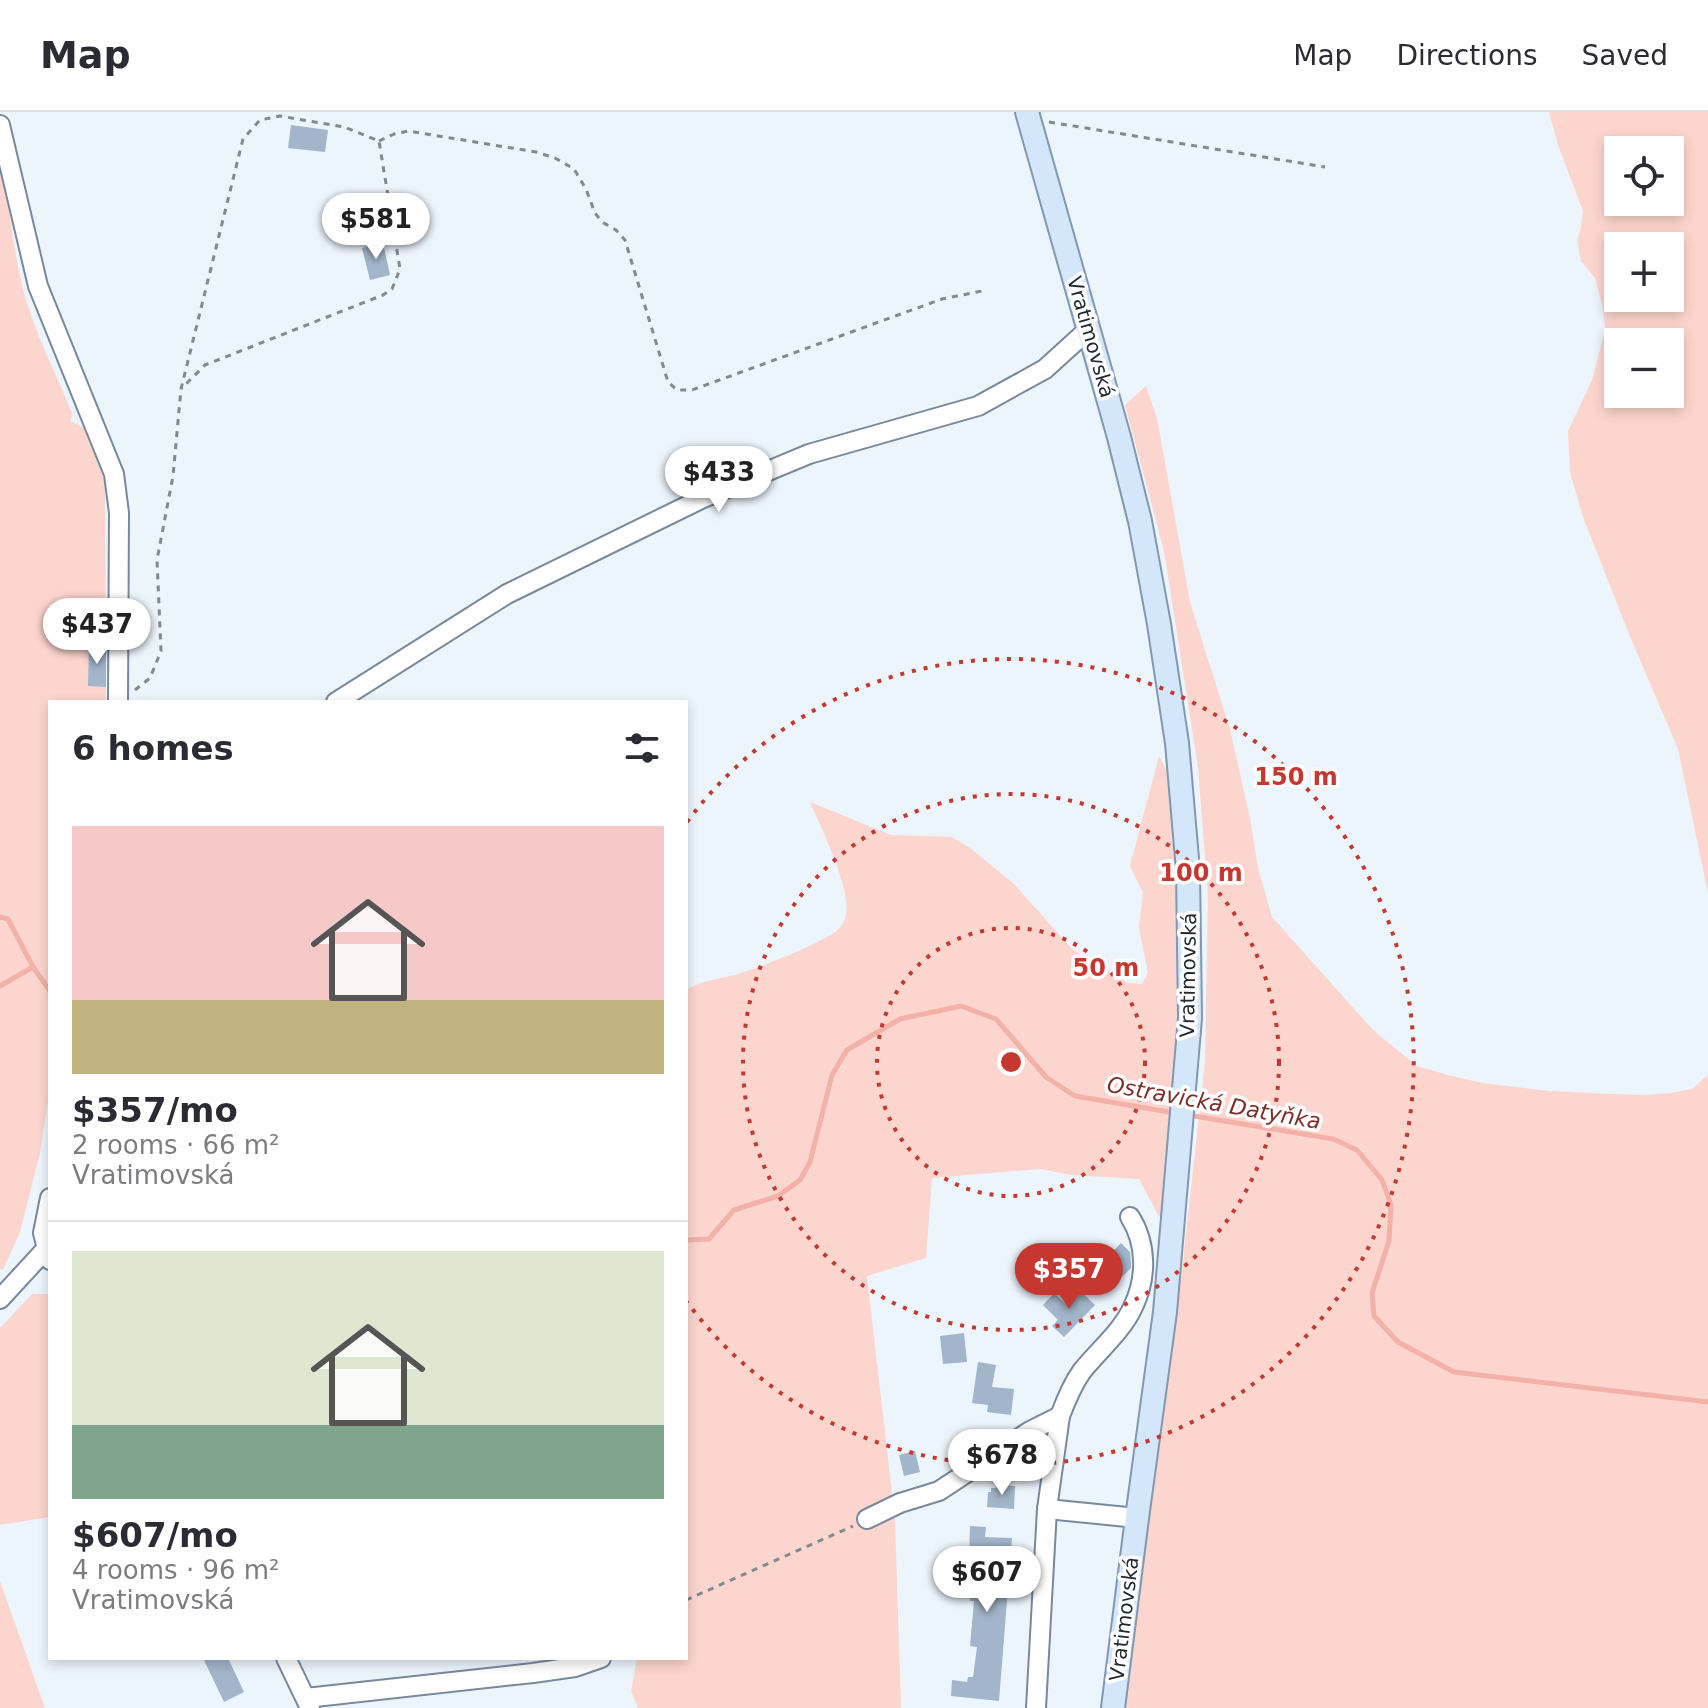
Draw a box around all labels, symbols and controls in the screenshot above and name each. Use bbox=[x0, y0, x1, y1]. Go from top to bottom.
text: Map bbox=[40, 33, 131, 77]
text: Map bbox=[1293, 39, 1352, 72]
text: Directions bbox=[1396, 39, 1537, 72]
text: Saved bbox=[1581, 39, 1668, 72]
map controls bbox=[1604, 136, 1684, 408]
button: locate bbox=[1604, 136, 1684, 216]
pin: $581 bbox=[329, 193, 423, 261]
text: $581 bbox=[340, 204, 412, 234]
button: + bbox=[1604, 232, 1684, 312]
street label: Vratimovská bbox=[1062, 274, 1120, 400]
button: − bbox=[1604, 328, 1684, 408]
pin: $433 bbox=[672, 446, 766, 514]
text: $433 bbox=[683, 457, 755, 487]
pin: $437 bbox=[50, 598, 144, 666]
text: $437 bbox=[61, 609, 133, 639]
icon: filters bbox=[620, 726, 664, 770]
text: 6 homes bbox=[72, 728, 234, 768]
text: 150 m bbox=[1254, 763, 1338, 791]
text: 100 m bbox=[1159, 859, 1243, 887]
icon: home bbox=[296, 878, 440, 1022]
street label: Vratimovská bbox=[1175, 912, 1201, 1038]
text: 50 m bbox=[1073, 954, 1139, 982]
centre of rings bbox=[997, 1048, 1025, 1076]
water label: Ostravická Datyňka bbox=[1105, 1072, 1323, 1134]
text: $357/mo bbox=[72, 1090, 238, 1130]
text: 2 rooms · 66 m² bbox=[72, 1130, 280, 1160]
text: Vratimovská bbox=[72, 1160, 235, 1190]
pin: $357 bbox=[1022, 1243, 1116, 1311]
text: $357 bbox=[1033, 1254, 1105, 1284]
icon: home bbox=[296, 1303, 440, 1447]
pin: $678 bbox=[955, 1429, 1049, 1497]
text: $678 bbox=[966, 1440, 1038, 1470]
text: $607/mo bbox=[72, 1515, 238, 1555]
pin: $607 bbox=[940, 1546, 1034, 1614]
text: 4 rooms · 96 m² bbox=[72, 1555, 280, 1585]
street label: Vratimovská bbox=[1104, 1555, 1144, 1683]
text: $607 bbox=[951, 1557, 1023, 1587]
text: Vratimovská bbox=[72, 1585, 235, 1615]

